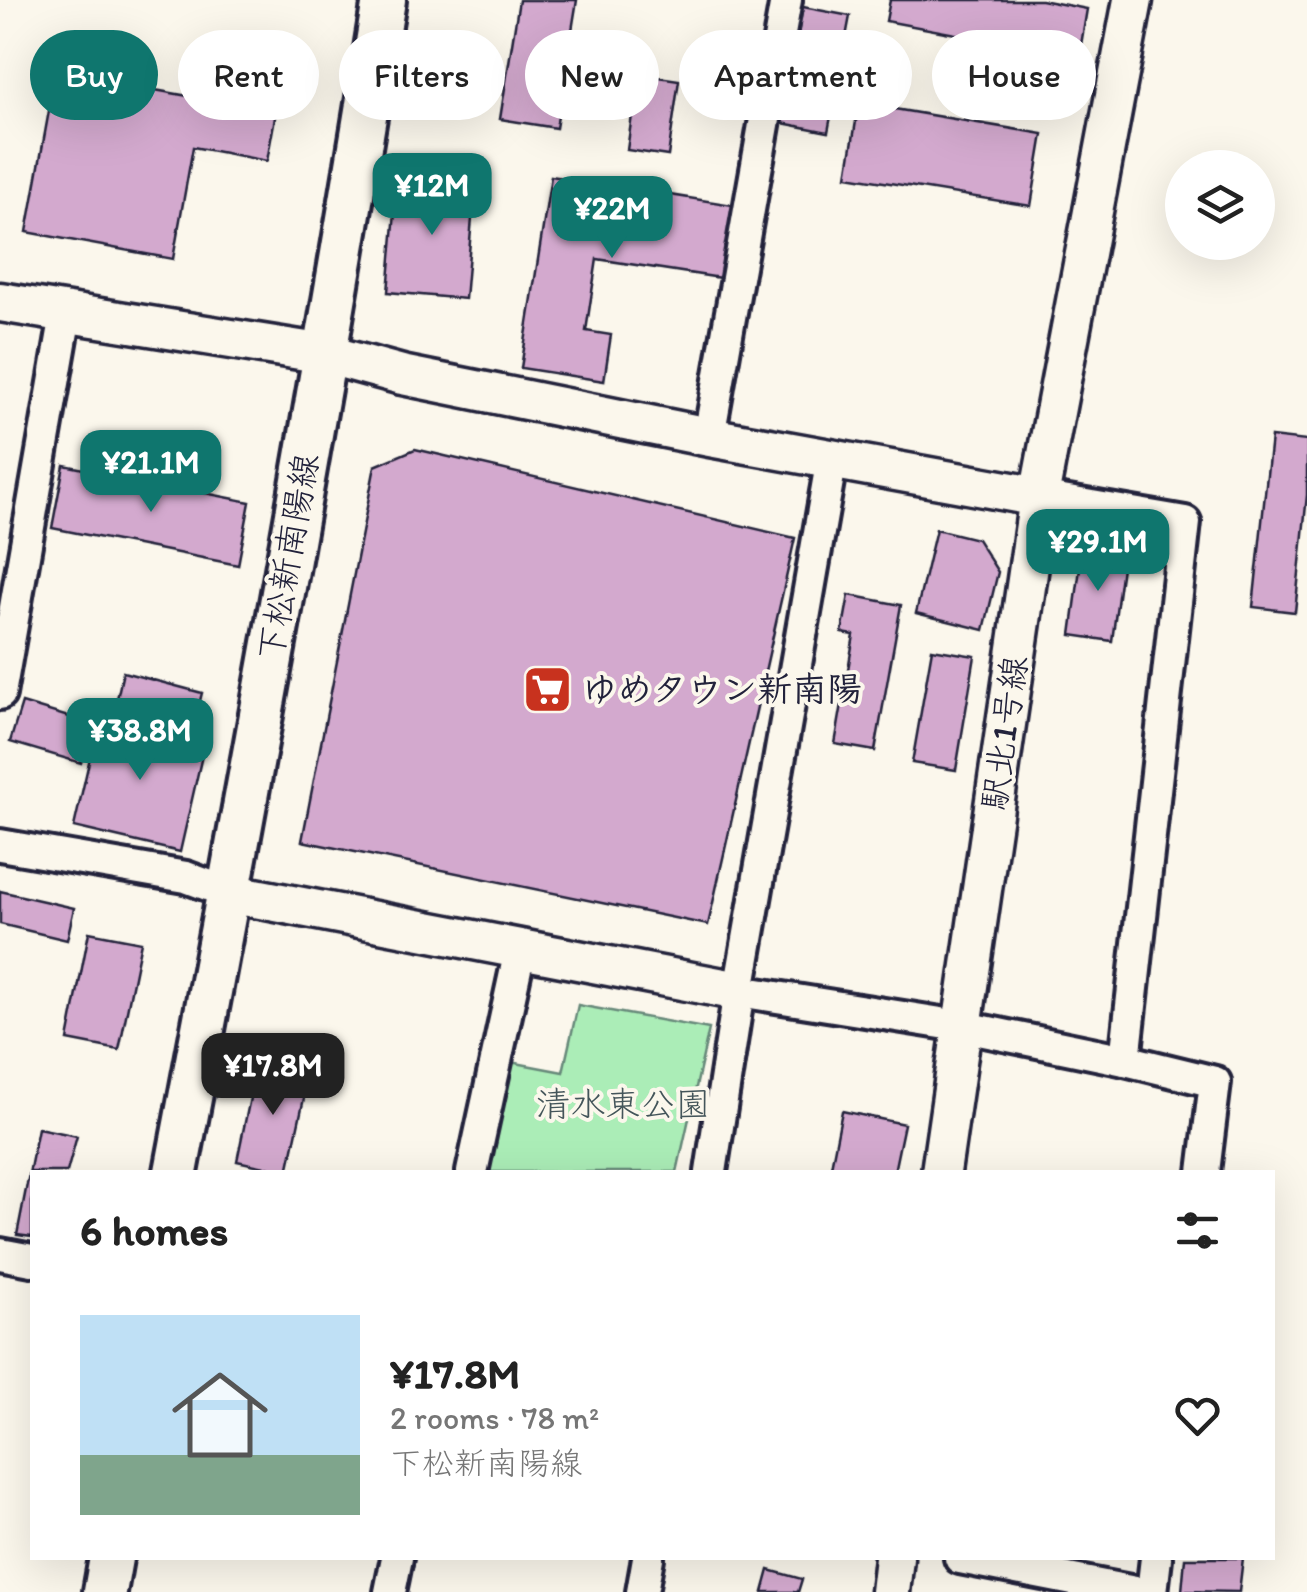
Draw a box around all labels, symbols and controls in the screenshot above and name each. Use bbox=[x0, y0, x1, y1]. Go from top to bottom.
chip: Buy bbox=[30, 30, 158, 120]
chip: Rent bbox=[178, 30, 319, 120]
chip: Filters bbox=[339, 30, 505, 120]
chip: New bbox=[525, 30, 659, 120]
chip: Apartment bbox=[679, 30, 912, 120]
chip: House bbox=[932, 30, 1096, 120]
map controls bbox=[1165, 150, 1275, 260]
button: layers bbox=[1165, 150, 1275, 260]
pin: ¥12M bbox=[373, 153, 491, 238]
text: ¥12M bbox=[395, 166, 469, 204]
pin: ¥22M bbox=[553, 176, 671, 261]
text: ¥22M bbox=[574, 189, 650, 227]
pin: ¥21.1M bbox=[70, 430, 232, 515]
text: ¥21.1M bbox=[102, 443, 200, 481]
street label: 下松新南陽線 bbox=[249, 450, 327, 664]
pin: ¥29.1M bbox=[1017, 509, 1179, 594]
text: ¥29.1M bbox=[1048, 522, 1148, 560]
street label: 駅北1号線 bbox=[972, 653, 1036, 813]
supermarket icon: ゆめタウン新南陽 bbox=[521, 663, 573, 715]
place label: ゆめタウン新南陽 bbox=[582, 668, 862, 710]
pin: ¥38.8M bbox=[59, 698, 221, 783]
text: ¥38.8M bbox=[88, 711, 192, 749]
pin: ¥17.8M bbox=[192, 1033, 354, 1118]
text: ¥17.8M bbox=[223, 1046, 323, 1084]
park label: 清水東公園 bbox=[535, 1083, 711, 1125]
icon: filters bbox=[1170, 1203, 1225, 1258]
text: 6 homes bbox=[80, 1205, 228, 1256]
text: ¥17.8M bbox=[390, 1348, 520, 1399]
icon: home bbox=[160, 1355, 280, 1475]
icon: heart bbox=[1170, 1388, 1225, 1443]
text: 2 rooms · 78 m² bbox=[390, 1399, 599, 1437]
text: 下松新南陽線 bbox=[390, 1444, 582, 1482]

